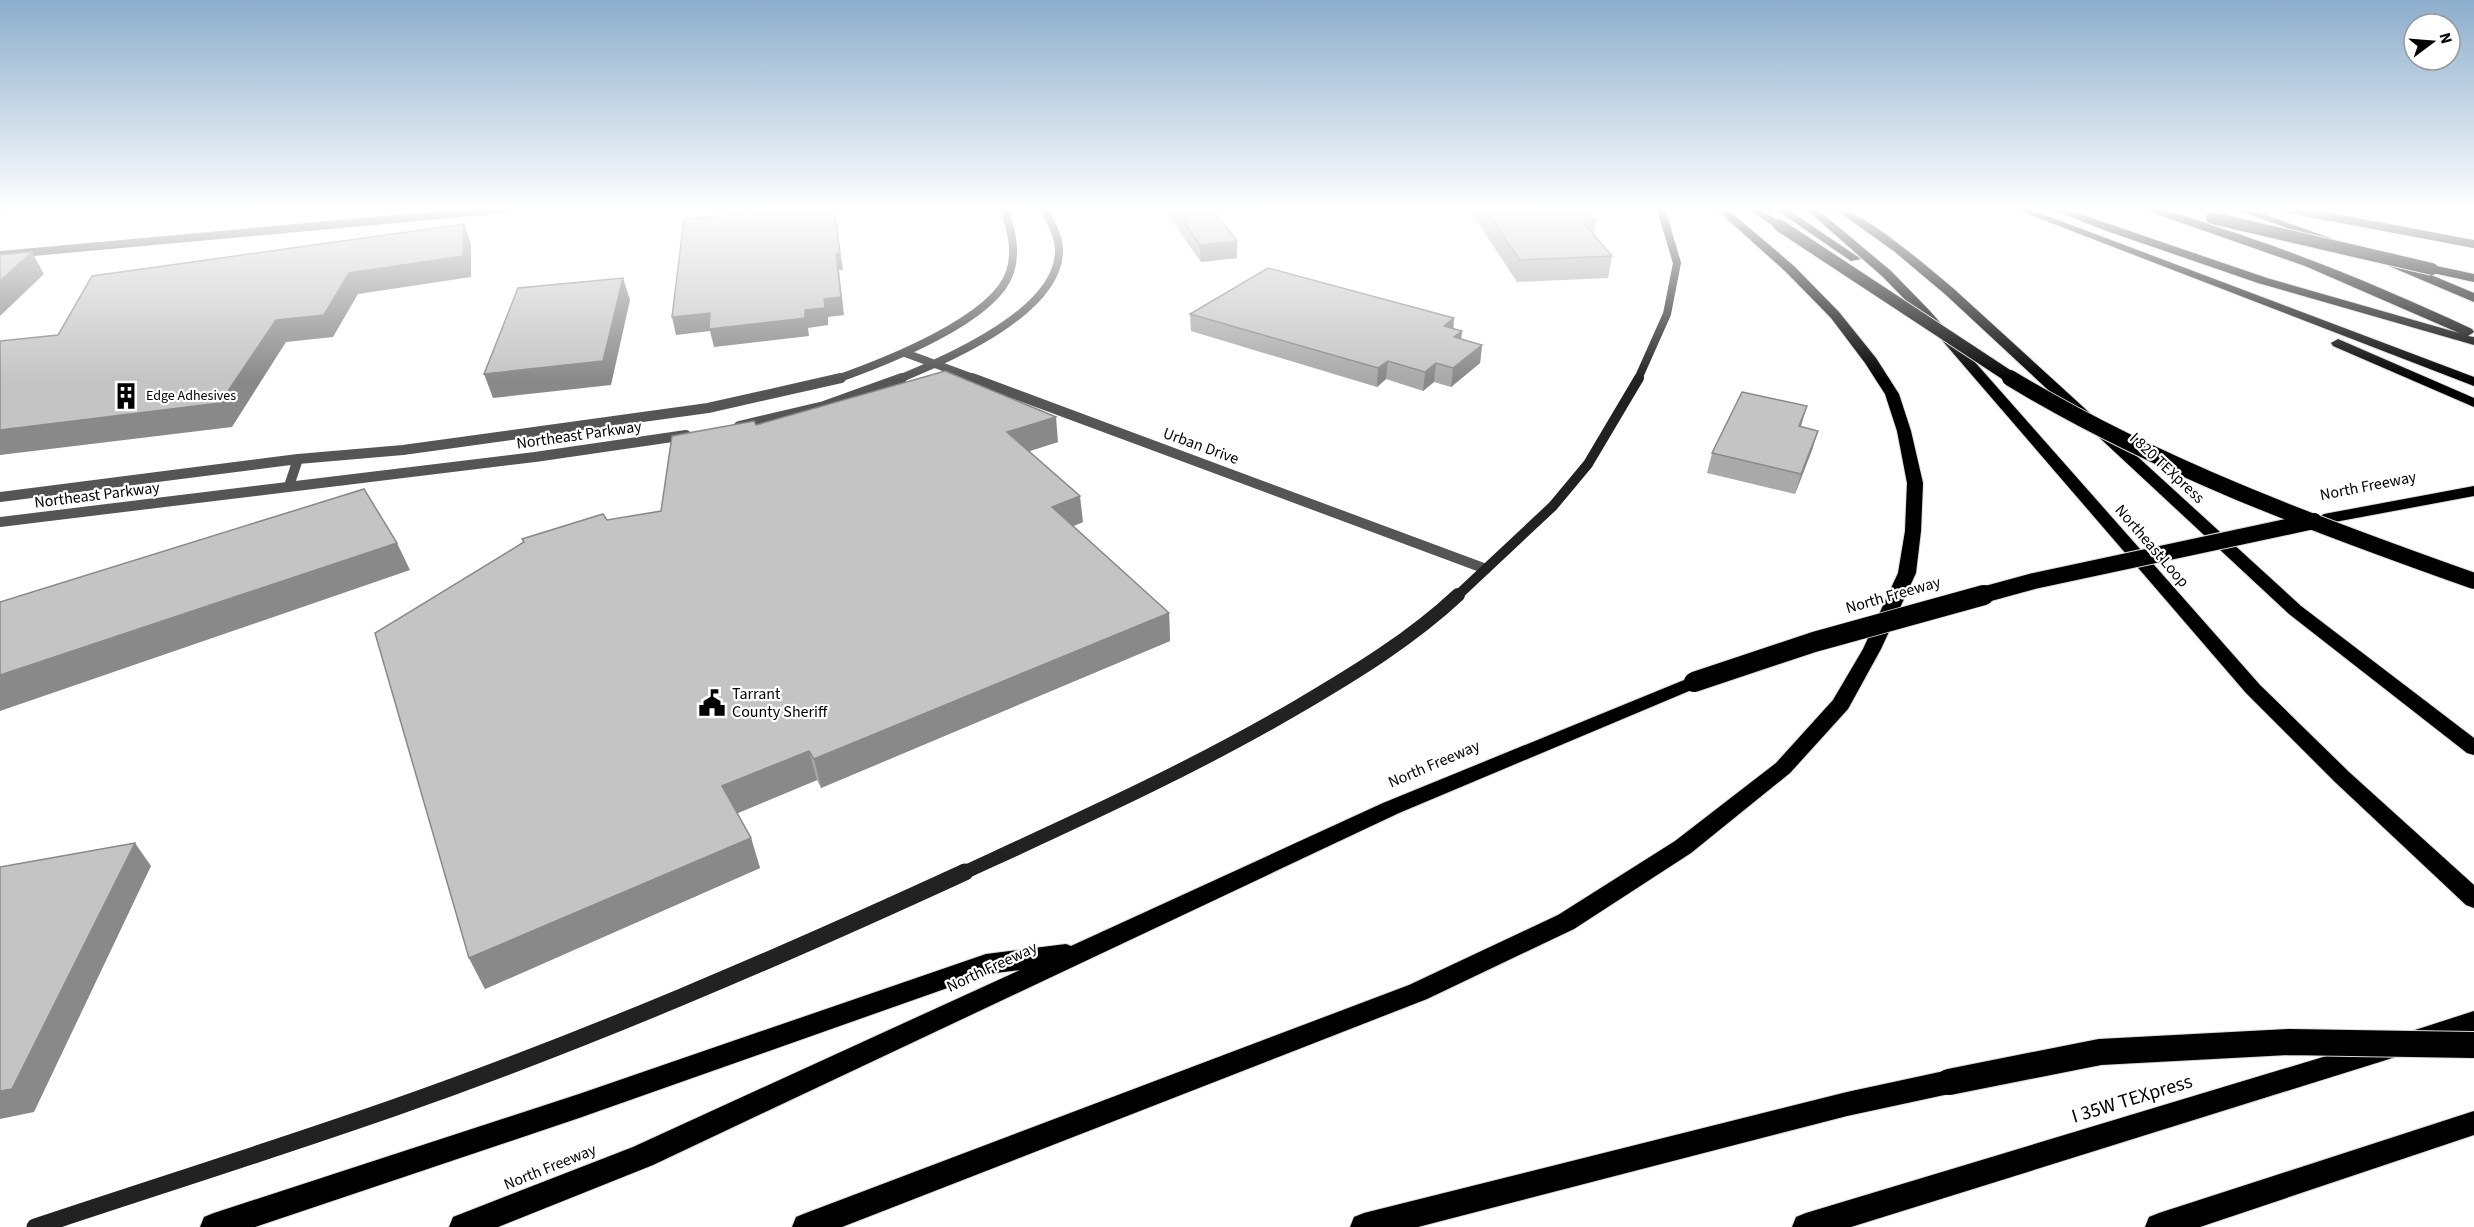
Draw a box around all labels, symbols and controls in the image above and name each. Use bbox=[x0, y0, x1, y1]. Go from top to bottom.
north arrow bbox=[2402, 12, 2462, 72]
text: N bbox=[2433, 30, 2457, 46]
building icon: Edge Adhesives bbox=[111, 381, 141, 411]
place label: Edge Adhesives bbox=[146, 386, 236, 406]
street label: Northeast Parkway bbox=[515, 415, 644, 455]
street label: Urban Drive bbox=[1160, 422, 1242, 470]
street label: I 820 TEXpress bbox=[2125, 427, 2210, 509]
street label: North Freeway bbox=[2318, 466, 2419, 506]
street label: Northeast Parkway bbox=[33, 476, 162, 514]
street label: Northeast Loop bbox=[2110, 500, 2194, 592]
street label: North Freeway bbox=[1843, 571, 1943, 619]
place label: Tarrant County Sheriff bbox=[732, 683, 828, 723]
public building icon: Tarrant County Sheriff bbox=[697, 688, 727, 718]
street label: North Freeway bbox=[1385, 735, 1484, 793]
street label: North Freeway bbox=[943, 936, 1041, 998]
street label: I 35W TEXpress bbox=[2068, 1067, 2196, 1131]
street label: North Freeway bbox=[501, 1138, 600, 1195]

